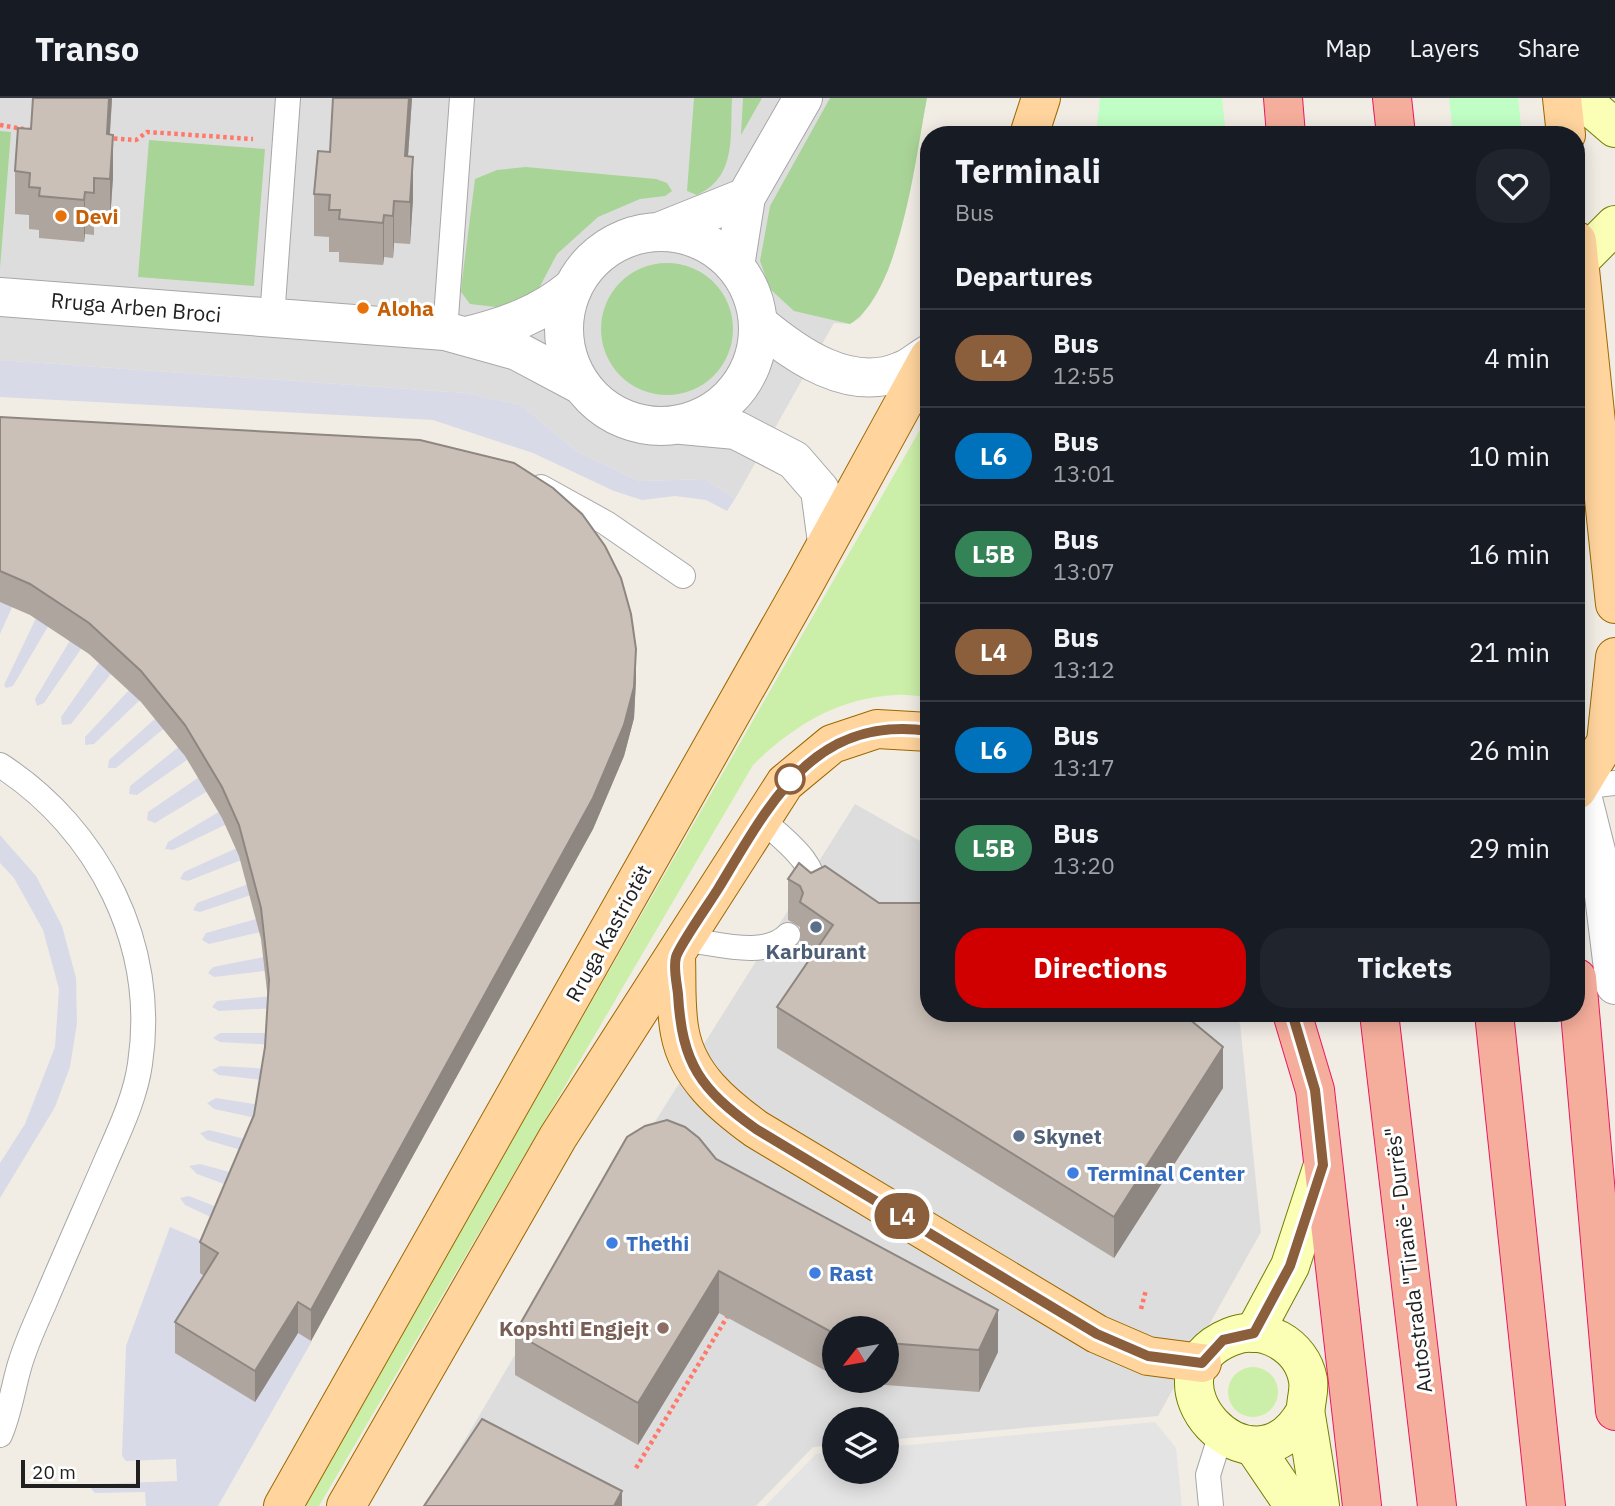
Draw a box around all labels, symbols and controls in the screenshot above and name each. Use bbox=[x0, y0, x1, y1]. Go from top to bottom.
text: Transo bbox=[35, 27, 139, 70]
text: Map bbox=[1325, 32, 1372, 64]
text: Layers bbox=[1410, 32, 1480, 64]
text: Share bbox=[1518, 32, 1580, 64]
text: Terminali bbox=[955, 149, 1101, 192]
button: heart bbox=[1476, 149, 1550, 223]
text: Bus bbox=[955, 197, 994, 227]
place label: Devi bbox=[75, 202, 119, 230]
marker: Devi bbox=[53, 208, 69, 224]
text: Departures bbox=[955, 259, 1093, 293]
street label: Rruga Arben Broci bbox=[50, 286, 222, 328]
place label: Aloha bbox=[377, 294, 434, 322]
marker: Aloha bbox=[355, 300, 371, 316]
text: Bus bbox=[1053, 326, 1099, 360]
text: 4 min bbox=[1484, 341, 1550, 375]
text: L4 bbox=[980, 342, 1007, 374]
text: 12:55 bbox=[1053, 360, 1115, 390]
text: Bus bbox=[1053, 424, 1099, 458]
text: 10 min bbox=[1469, 439, 1550, 473]
text: L6 bbox=[980, 440, 1007, 472]
text: 13:01 bbox=[1053, 458, 1115, 488]
text: Bus bbox=[1053, 522, 1099, 556]
text: 16 min bbox=[1469, 537, 1550, 571]
text: L5B bbox=[972, 538, 1015, 570]
text: 13:07 bbox=[1053, 556, 1115, 586]
text: Bus bbox=[1053, 620, 1099, 654]
text: 21 min bbox=[1469, 635, 1550, 669]
text: L4 bbox=[980, 636, 1007, 668]
text: 13:12 bbox=[1053, 654, 1115, 684]
text: Bus bbox=[1053, 718, 1099, 752]
text: 26 min bbox=[1469, 733, 1550, 767]
text: L6 bbox=[980, 734, 1007, 766]
text: 13:17 bbox=[1053, 752, 1115, 782]
unlabelled marker bbox=[775, 764, 805, 794]
text: Bus bbox=[1053, 816, 1099, 850]
text: 29 min bbox=[1469, 831, 1550, 865]
text: L5B bbox=[972, 832, 1015, 864]
text: 13:20 bbox=[1053, 850, 1115, 880]
street label: Rruga Kastriotët bbox=[559, 859, 657, 1007]
marker: Karburant bbox=[808, 919, 824, 935]
button: Directions bbox=[955, 928, 1246, 1008]
button: Tickets bbox=[1260, 928, 1550, 1008]
place label: Karburant bbox=[766, 937, 866, 965]
place label: Skynet bbox=[1033, 1122, 1102, 1150]
street label: Autostrada "Tiranë - Durrës" bbox=[1378, 1125, 1438, 1395]
marker: Skynet bbox=[1011, 1128, 1027, 1144]
place label: Terminal Center bbox=[1087, 1159, 1245, 1187]
marker: Terminal Center bbox=[1065, 1165, 1081, 1181]
line badge: L4 bbox=[870, 1193, 934, 1239]
text: L4 bbox=[888, 1200, 916, 1232]
place label: Thethi bbox=[626, 1229, 689, 1257]
marker: Thethi bbox=[604, 1235, 620, 1251]
place label: Rast bbox=[829, 1259, 873, 1287]
marker: Rast bbox=[807, 1265, 823, 1281]
place label: Kopshti Engjejt bbox=[499, 1314, 649, 1342]
north arrow bbox=[822, 1316, 900, 1393]
map controls bbox=[822, 1316, 899, 1484]
marker: Kopshti Engjejt bbox=[655, 1320, 671, 1336]
button: layers bbox=[822, 1407, 899, 1484]
scale bar bbox=[21, 1457, 140, 1489]
text: 20 m bbox=[32, 1460, 76, 1484]

